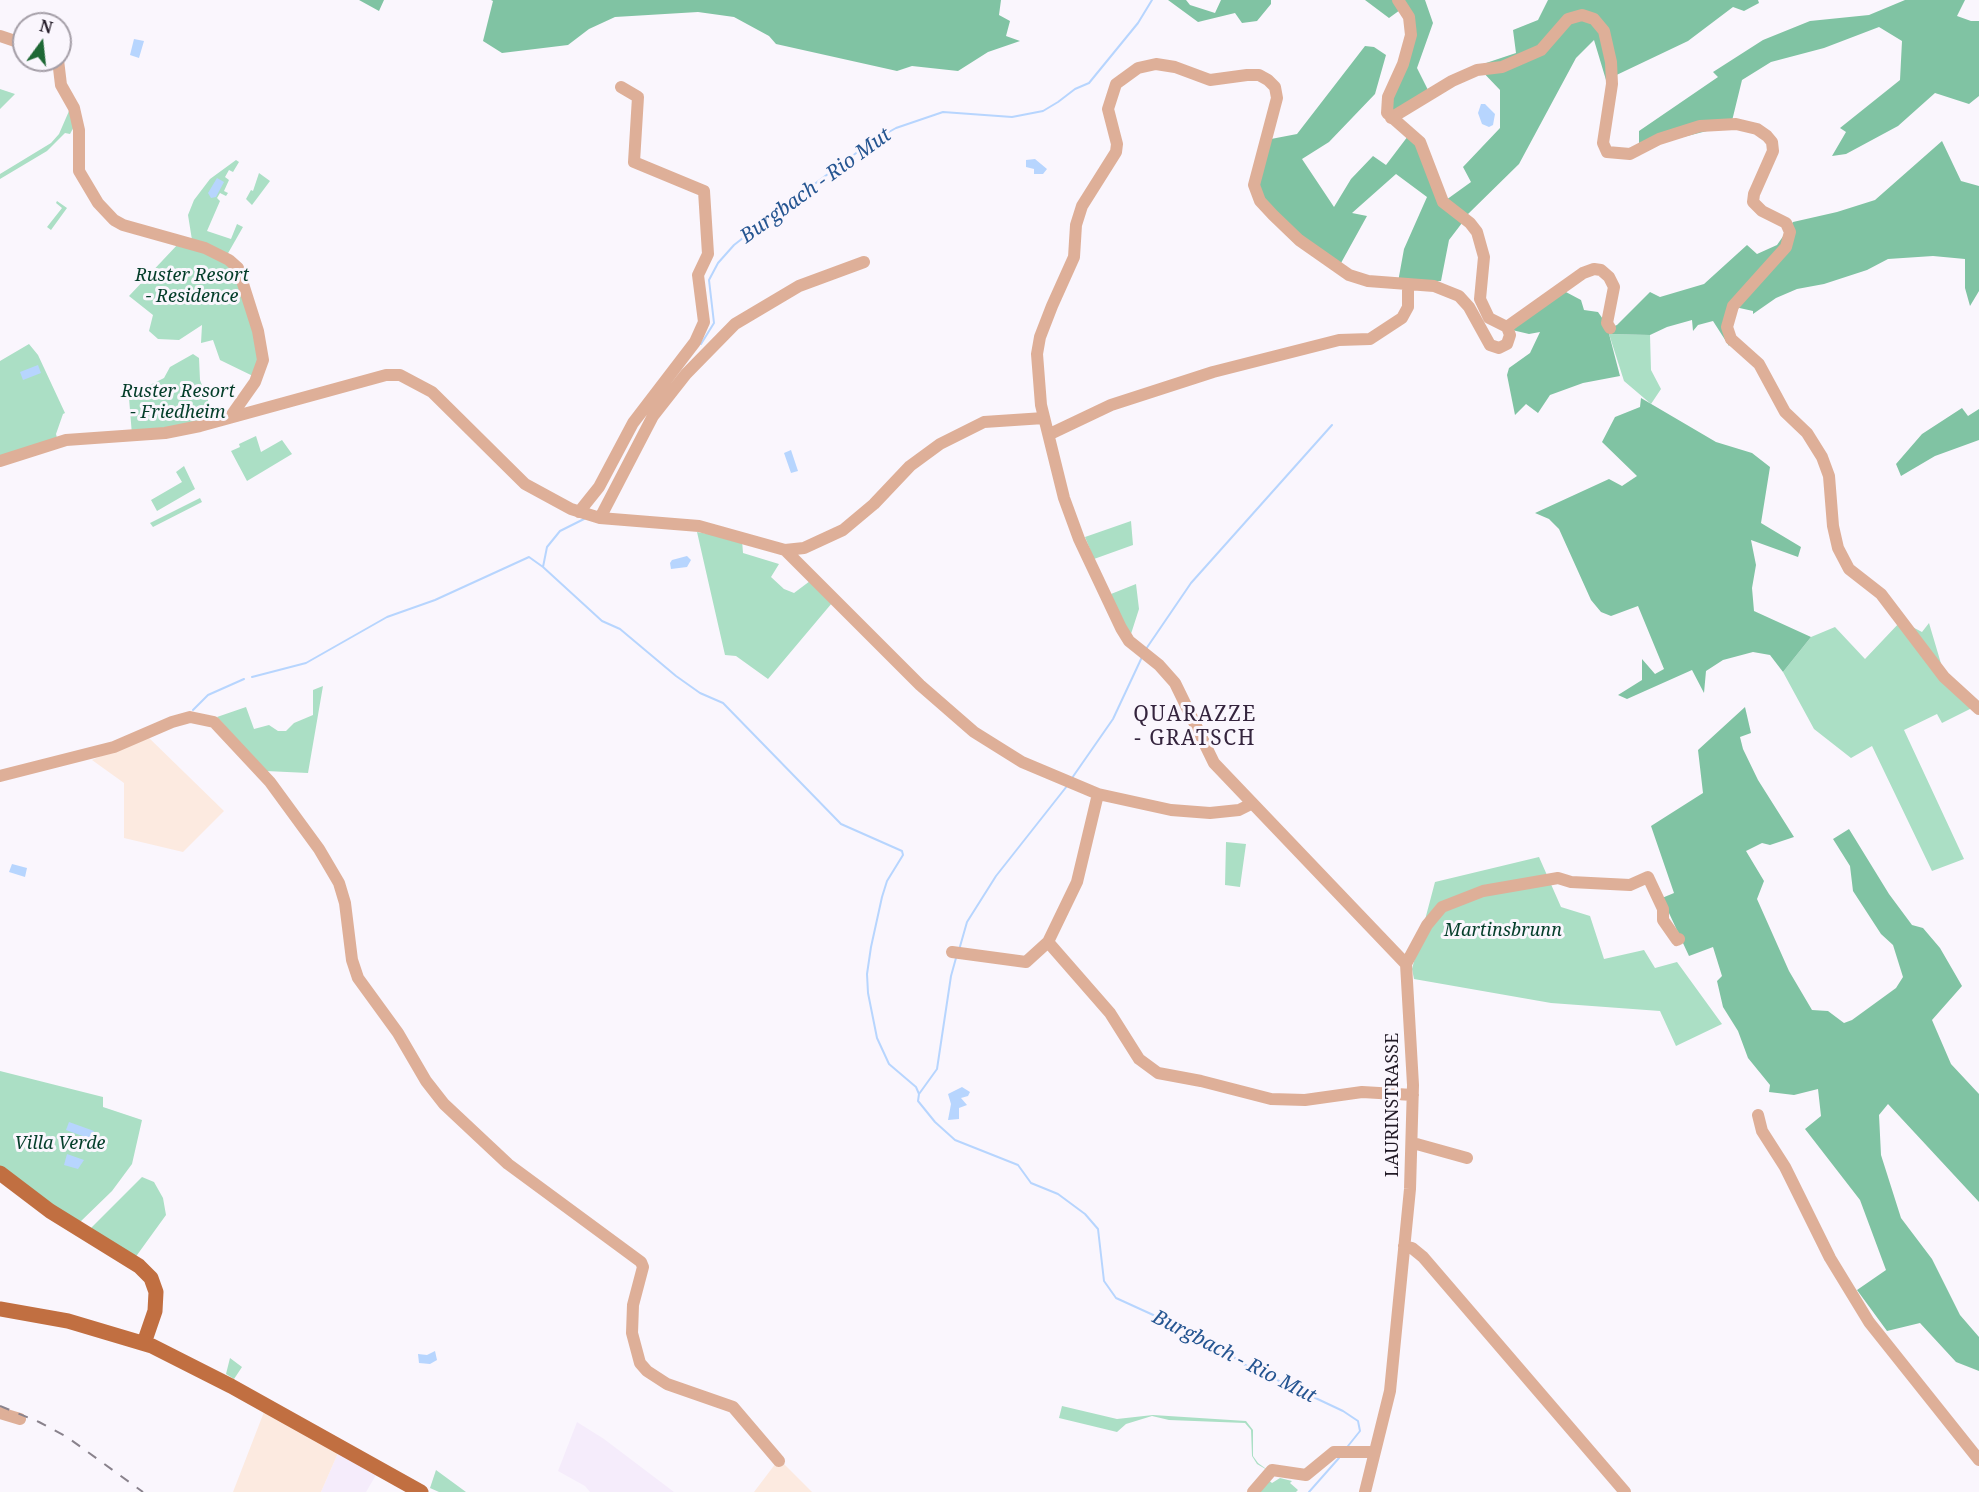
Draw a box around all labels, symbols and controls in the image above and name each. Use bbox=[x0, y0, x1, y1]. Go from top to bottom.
north arrow bbox=[12, 12, 72, 72]
text: N bbox=[37, 14, 55, 39]
water label: Burgbach - Rio Mut bbox=[736, 123, 896, 249]
park label: Ruster Resort - Residence bbox=[135, 265, 249, 308]
park label: Ruster Resort - Friedheim bbox=[121, 381, 235, 424]
district label: QUARAZZE - GRATSCH bbox=[1133, 702, 1257, 752]
park label: Martinsbrunn bbox=[1444, 920, 1562, 942]
street label: LAURINSTRASSE bbox=[1382, 1033, 1404, 1177]
park label: Villa Verde bbox=[15, 1133, 105, 1155]
water label: Burgbach - Rio Mut bbox=[1148, 1305, 1320, 1409]

